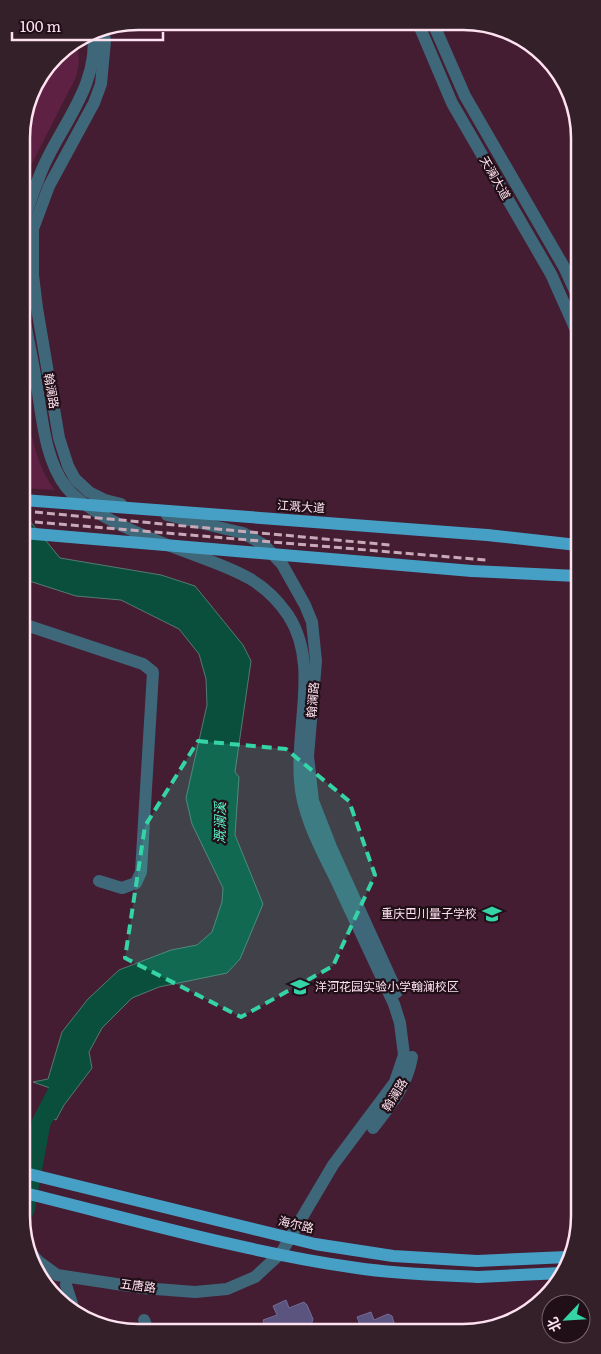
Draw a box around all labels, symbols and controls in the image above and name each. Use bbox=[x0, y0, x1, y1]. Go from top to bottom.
scale bar bbox=[12, 10, 164, 42]
text: 100 m bbox=[20, 14, 61, 37]
street label: 天澜大道 bbox=[476, 152, 516, 203]
street label: 翰澜路 bbox=[40, 372, 64, 410]
street label: 江溉大道 bbox=[276, 495, 326, 517]
street label: 翰澜路 bbox=[301, 681, 323, 719]
water label: 溉澜溪 bbox=[209, 800, 229, 844]
school or university icon: 重庆巴川量子学校 bbox=[481, 903, 503, 925]
place label: 重庆巴川量子学校 bbox=[381, 904, 477, 922]
school or university icon: 洋河花园实验小学翰澜校区 bbox=[289, 976, 311, 998]
place label: 洋河花园实验小学翰澜校区 bbox=[315, 977, 459, 995]
street label: 翰澜路 bbox=[377, 1074, 411, 1115]
street label: 海尔路 bbox=[277, 1211, 316, 1237]
street label: 五唐路 bbox=[119, 1274, 157, 1296]
north arrow bbox=[541, 1294, 591, 1344]
text: 北 bbox=[541, 1314, 565, 1335]

